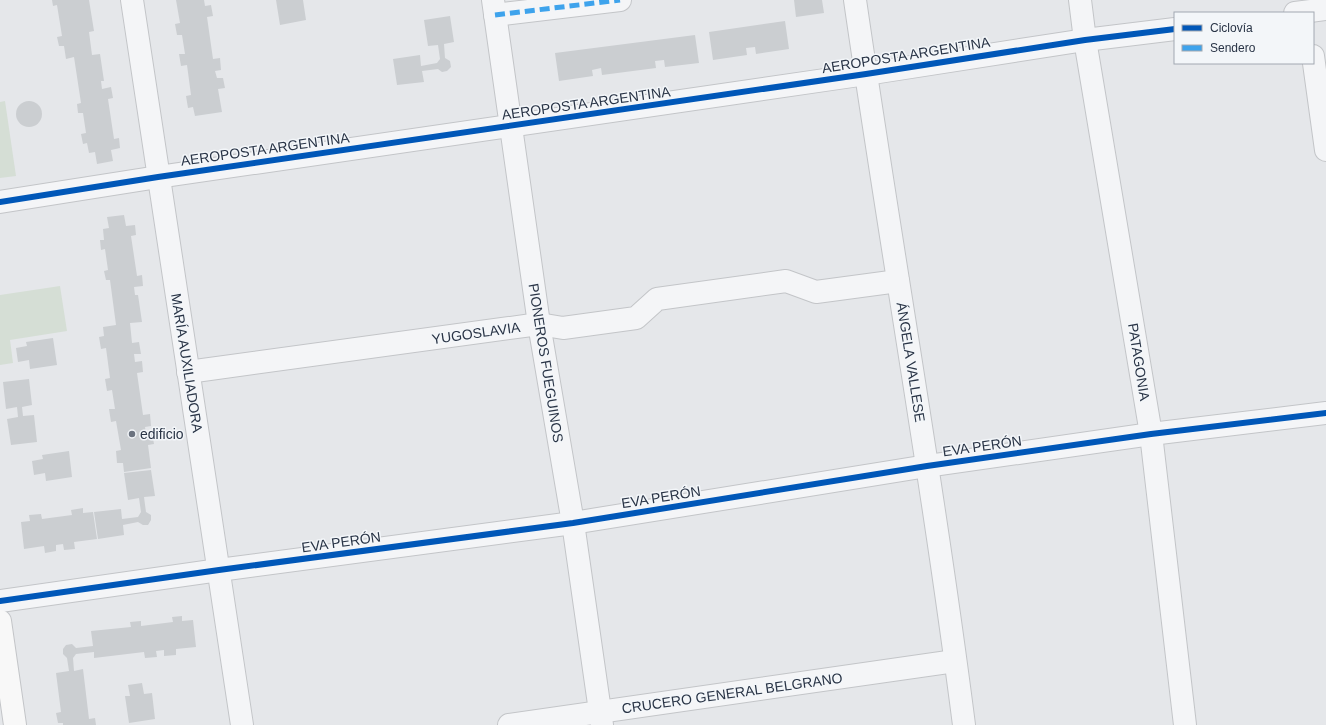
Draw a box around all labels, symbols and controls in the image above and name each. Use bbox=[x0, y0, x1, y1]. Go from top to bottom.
legend bbox=[1174, 12, 1314, 64]
text: Ciclovía bbox=[1210, 21, 1253, 35]
street label: AEROPOSTA ARGENTINA bbox=[821, 34, 992, 76]
text: Sendero bbox=[1210, 41, 1256, 55]
street label: AEROPOSTA ARGENTINA bbox=[501, 83, 672, 123]
street label: AEROPOSTA ARGENTINA bbox=[180, 129, 351, 169]
street label: PIONEROS FUEGUINOS bbox=[526, 282, 566, 444]
street label: MARÍA AUXILIADORA bbox=[168, 292, 206, 434]
street label: ÁNGELA VALLESE bbox=[894, 301, 928, 423]
street label: YUGOSLAVIA bbox=[431, 319, 522, 347]
street label: PATAGONIA bbox=[1125, 322, 1153, 403]
place label: edificio bbox=[140, 426, 184, 442]
marker: edificio bbox=[127, 429, 137, 439]
street label: EVA PERÓN bbox=[941, 433, 1023, 459]
street label: EVA PERÓN bbox=[620, 483, 702, 511]
street label: EVA PERÓN bbox=[300, 529, 382, 555]
street label: CRUCERO GENERAL BELGRANO bbox=[621, 670, 844, 716]

